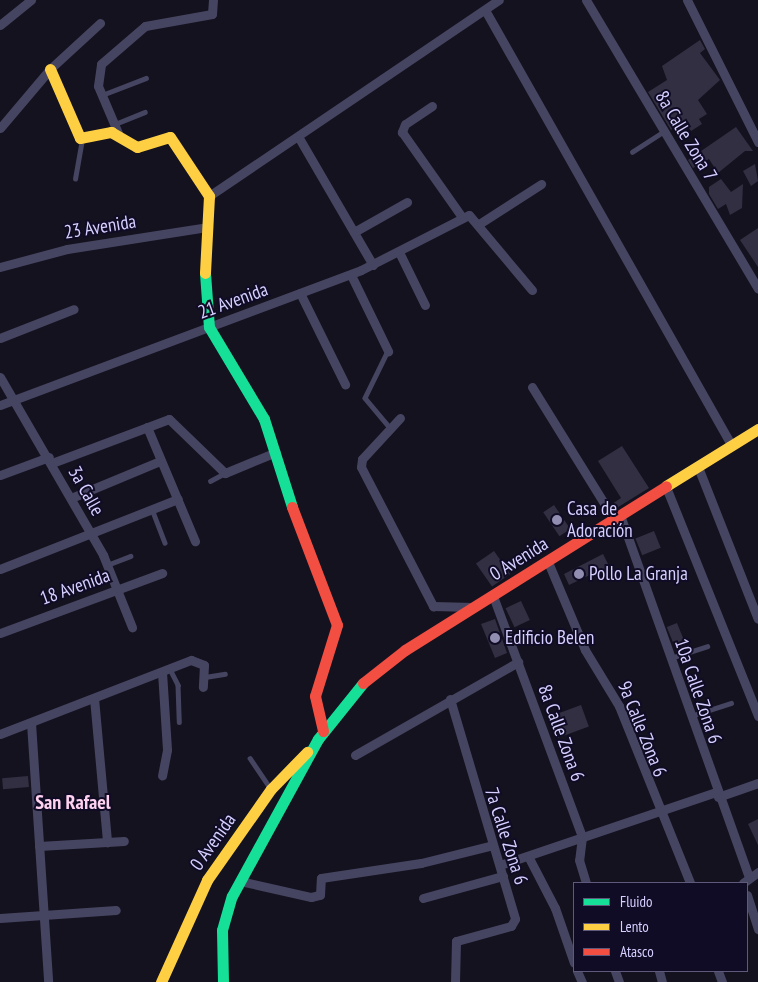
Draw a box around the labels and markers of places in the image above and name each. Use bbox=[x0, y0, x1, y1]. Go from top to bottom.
place label: Casa de Adoración bbox=[567, 498, 633, 542]
marker: Casa de Adoración bbox=[551, 514, 563, 526]
place label: Pollo La Granja bbox=[589, 563, 688, 585]
marker: Pollo La Granja bbox=[573, 568, 585, 580]
place label: Edificio Belen bbox=[505, 627, 594, 649]
marker: Edificio Belen bbox=[489, 632, 501, 644]

